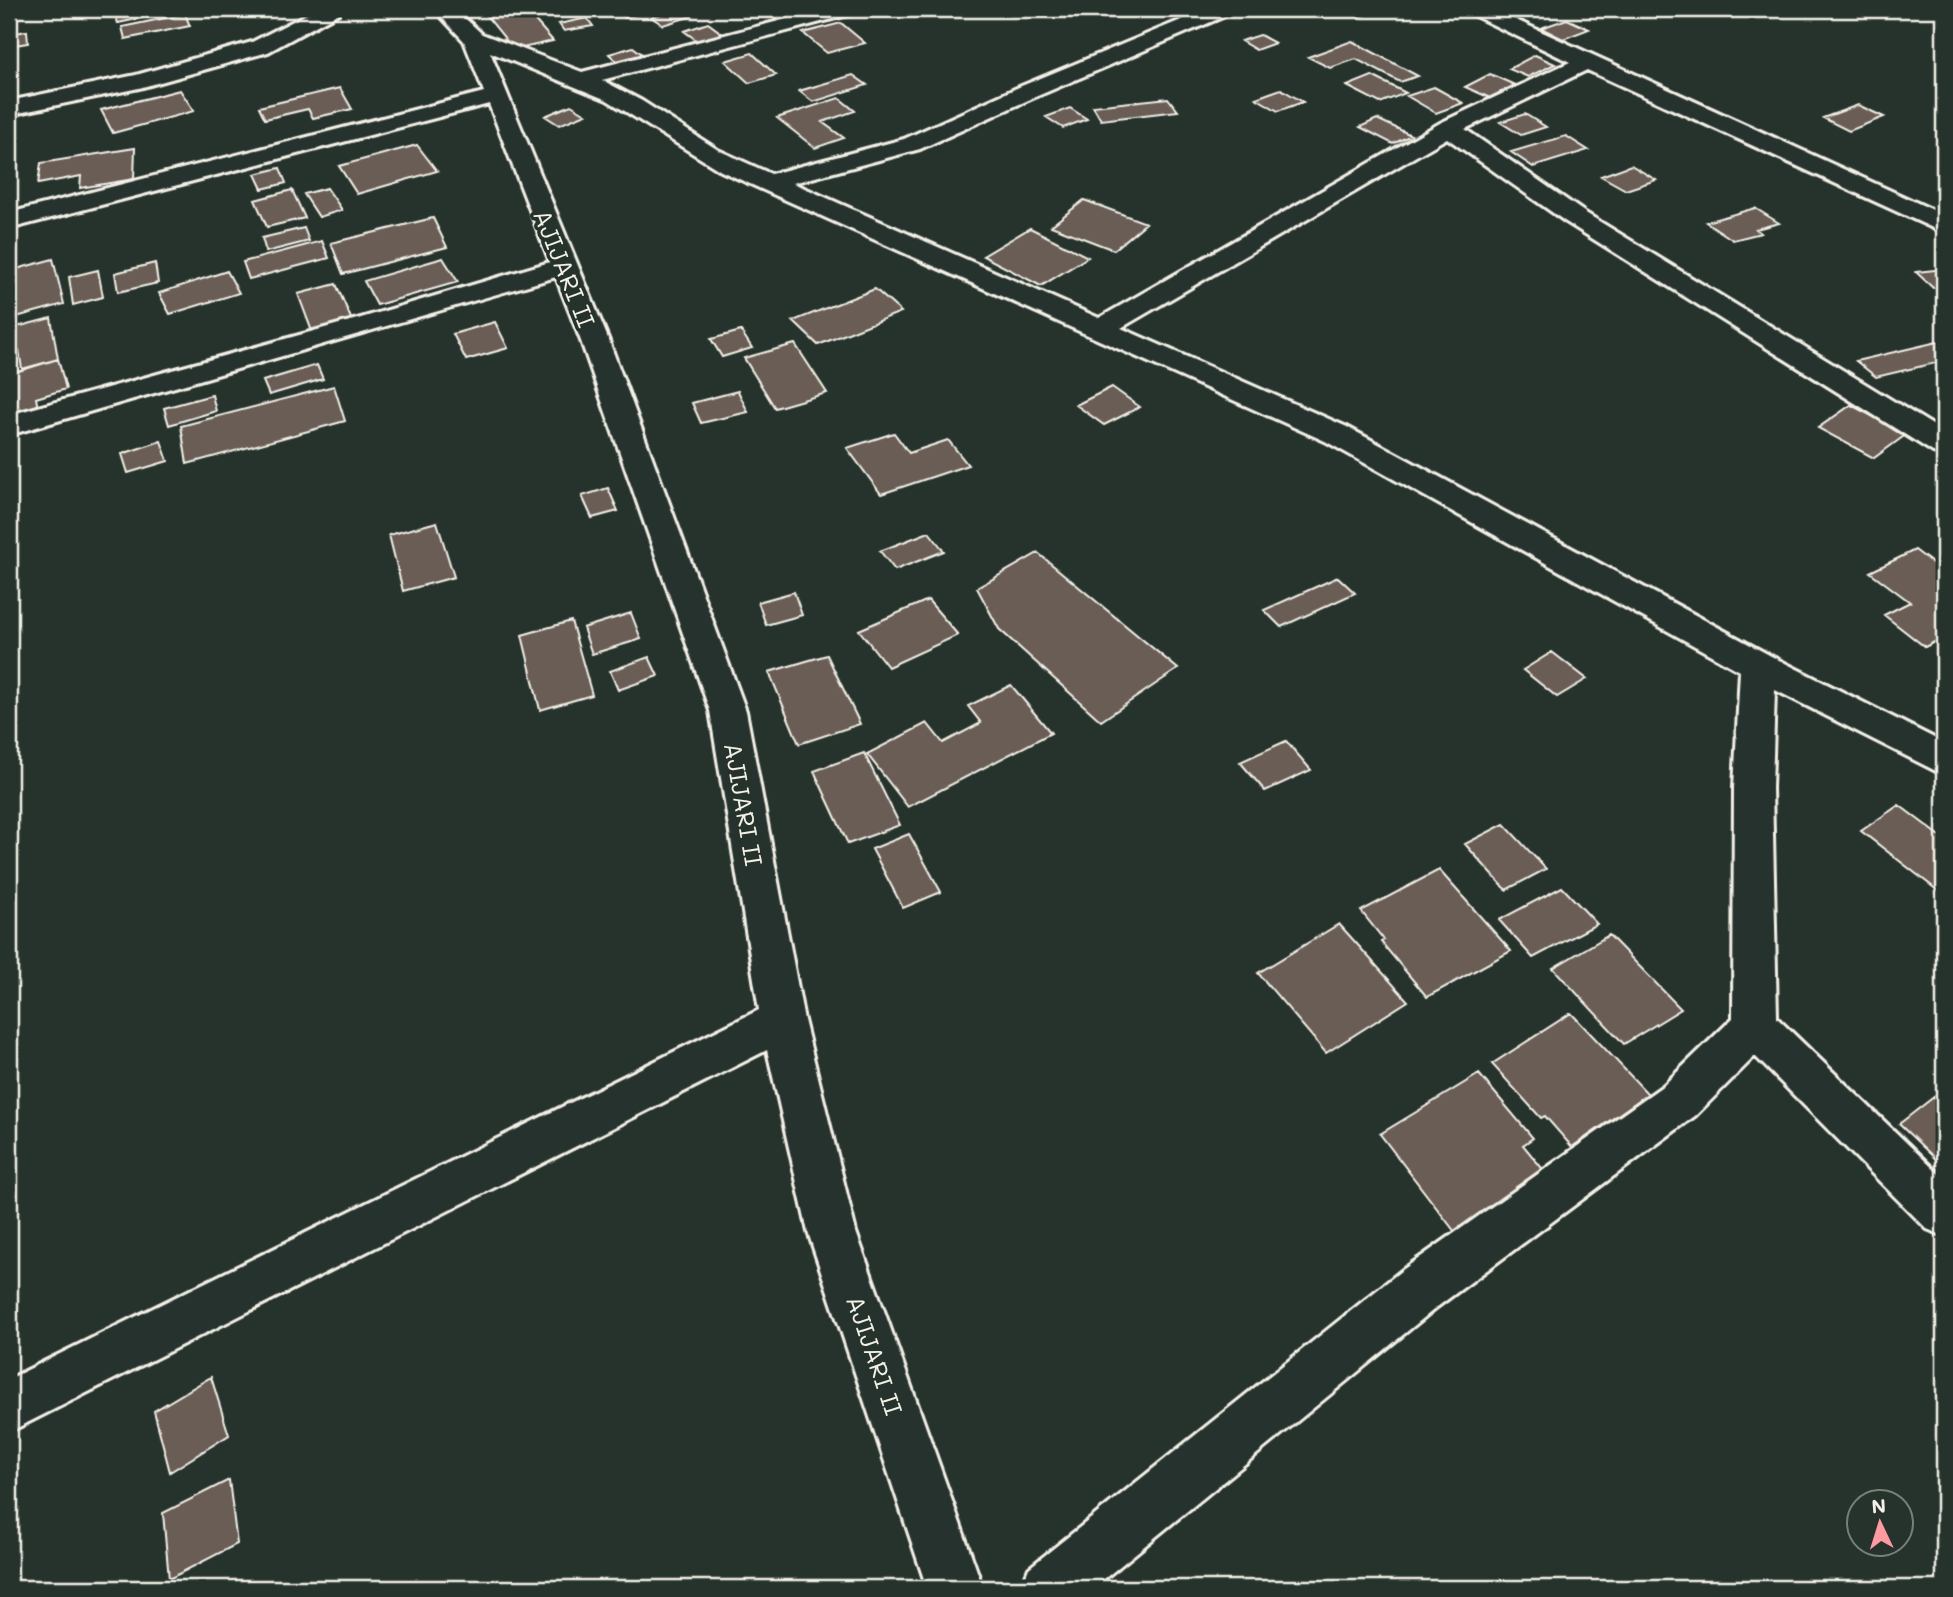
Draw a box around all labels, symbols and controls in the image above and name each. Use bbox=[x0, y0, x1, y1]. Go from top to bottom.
street label: AJIJARI II bbox=[527, 204, 603, 332]
street label: AJIJARI II bbox=[718, 740, 770, 868]
street label: AJIJARI II bbox=[840, 1291, 910, 1419]
north arrow bbox=[1844, 1488, 1914, 1558]
text: N bbox=[1871, 1493, 1887, 1519]

